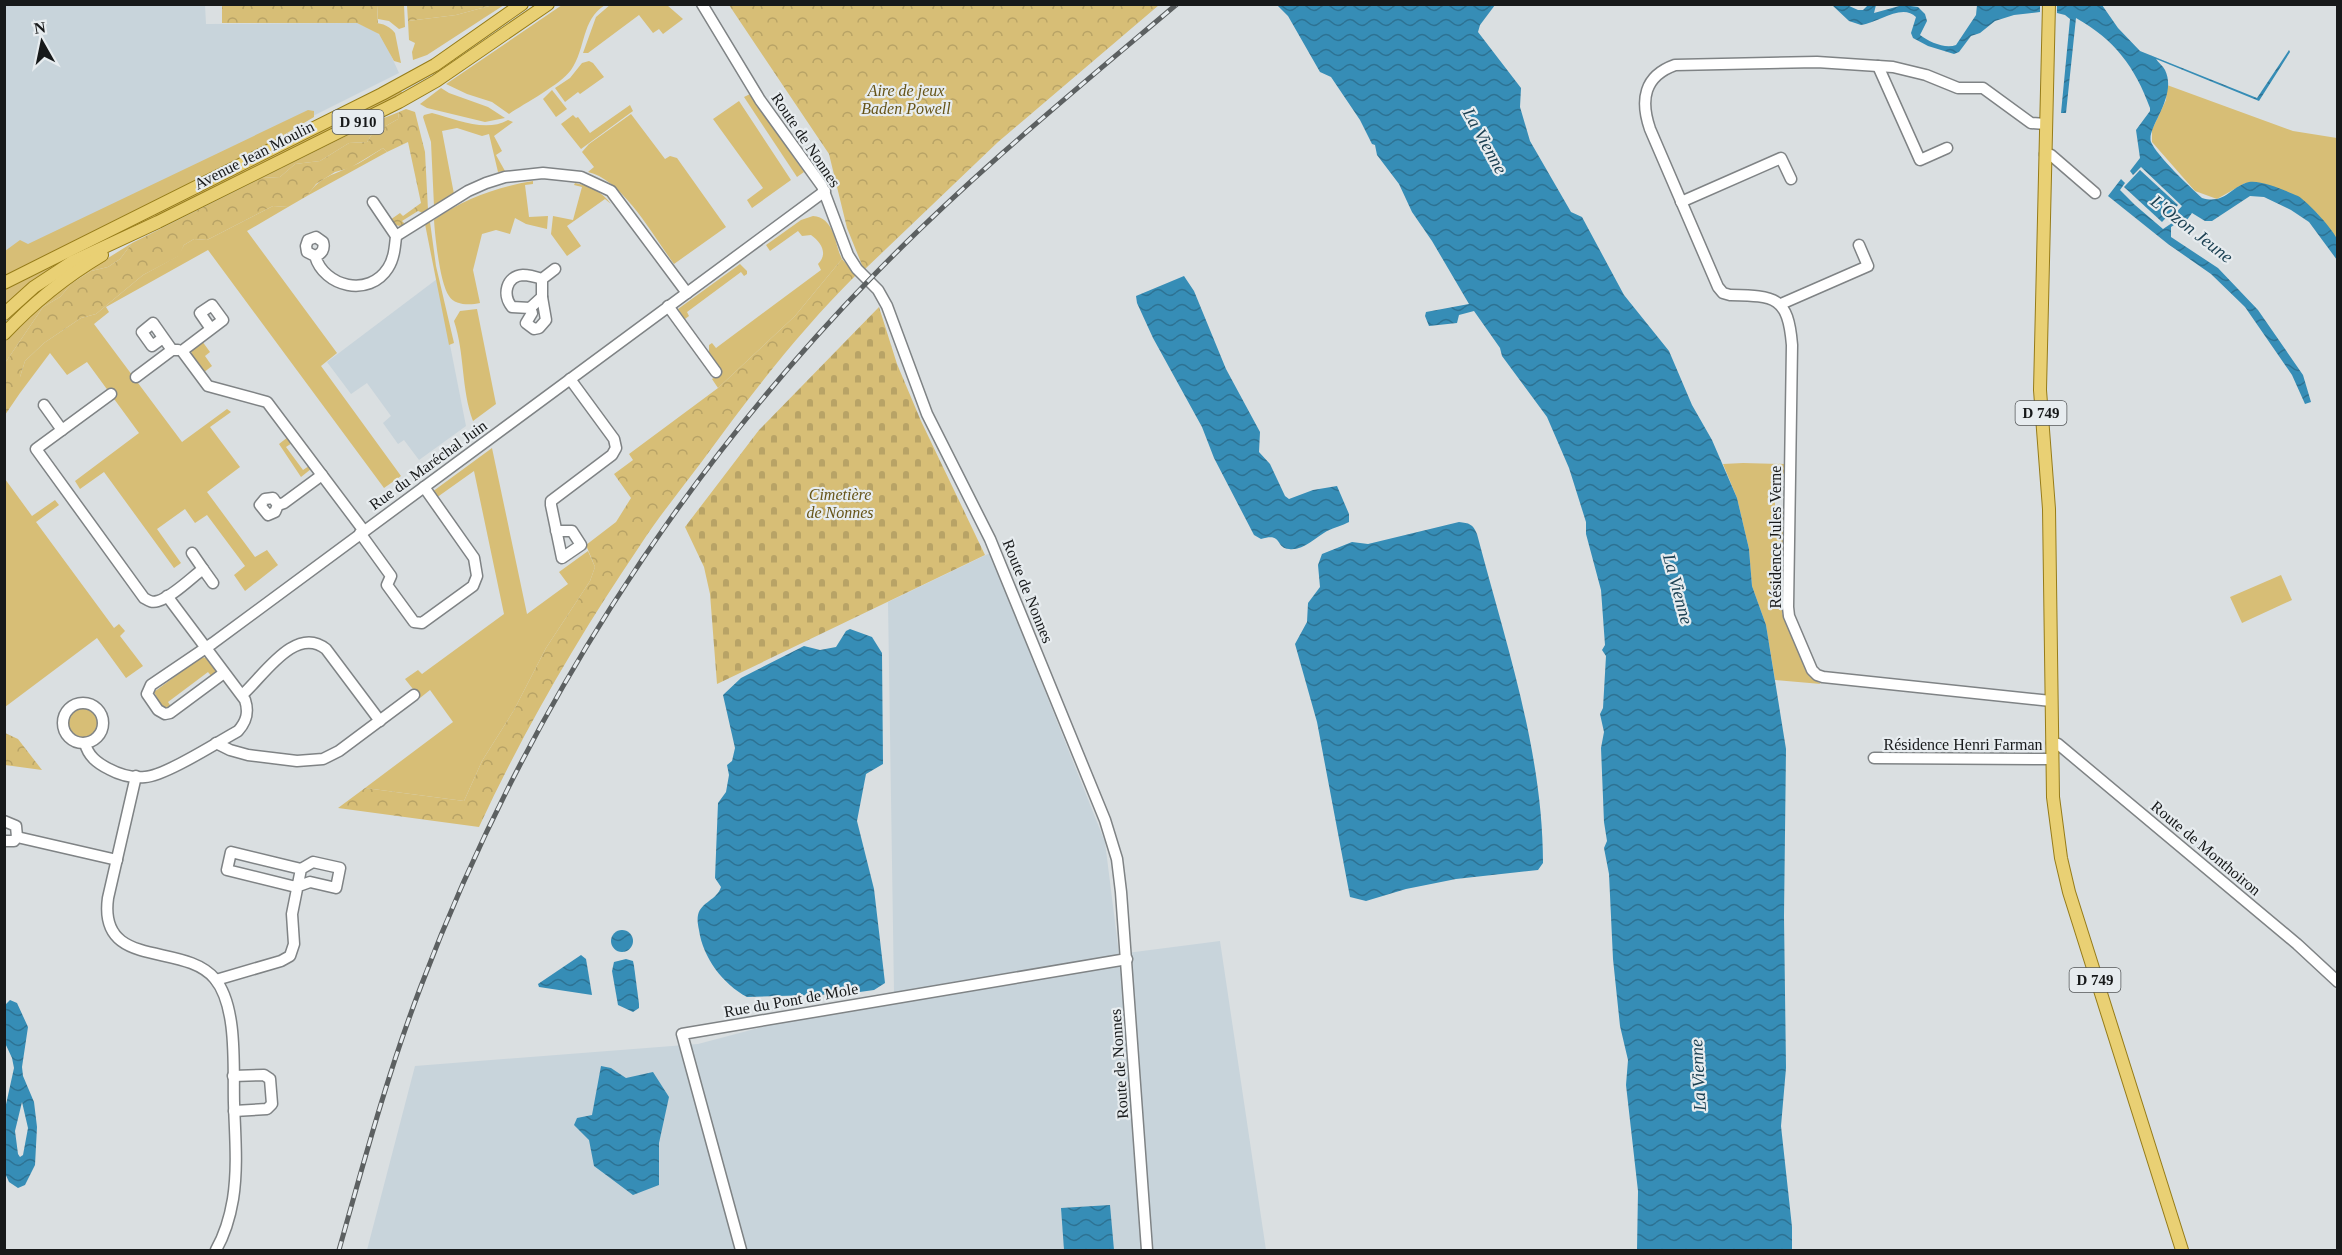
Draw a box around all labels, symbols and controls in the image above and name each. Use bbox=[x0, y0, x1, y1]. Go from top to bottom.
north arrow bbox=[12, 12, 72, 72]
text: N bbox=[33, 18, 47, 37]
park label: Aire de jeux Baden Powell bbox=[861, 82, 951, 117]
street label: Route de Nonnes bbox=[768, 90, 844, 190]
water label: La Vienne bbox=[1458, 104, 1511, 177]
road number: D 910 bbox=[332, 110, 384, 134]
street label: Avenue Jean Moulin bbox=[191, 117, 317, 193]
water label: L'Ozon Jeune bbox=[2146, 190, 2237, 267]
road number: D 749 bbox=[2016, 401, 2066, 425]
street label: Rue du Maréchal Juin bbox=[366, 417, 490, 513]
street label: Résidence Jules Verne bbox=[1767, 466, 1784, 608]
park label: Cimetière de Nonnes bbox=[806, 486, 874, 521]
street label: Route de Nonnes bbox=[999, 537, 1057, 645]
water label: La Vienne bbox=[1659, 551, 1697, 626]
street label: Résidence Henri Farman bbox=[1883, 736, 2043, 753]
street label: Route de Monthoiron bbox=[2148, 797, 2264, 899]
road number: D 749 bbox=[2070, 968, 2120, 992]
street label: Rue du Pont de Mole bbox=[723, 980, 859, 1020]
street label: Route de Nonnes bbox=[1107, 1008, 1131, 1120]
water label: La Vienne bbox=[1686, 1038, 1710, 1113]

